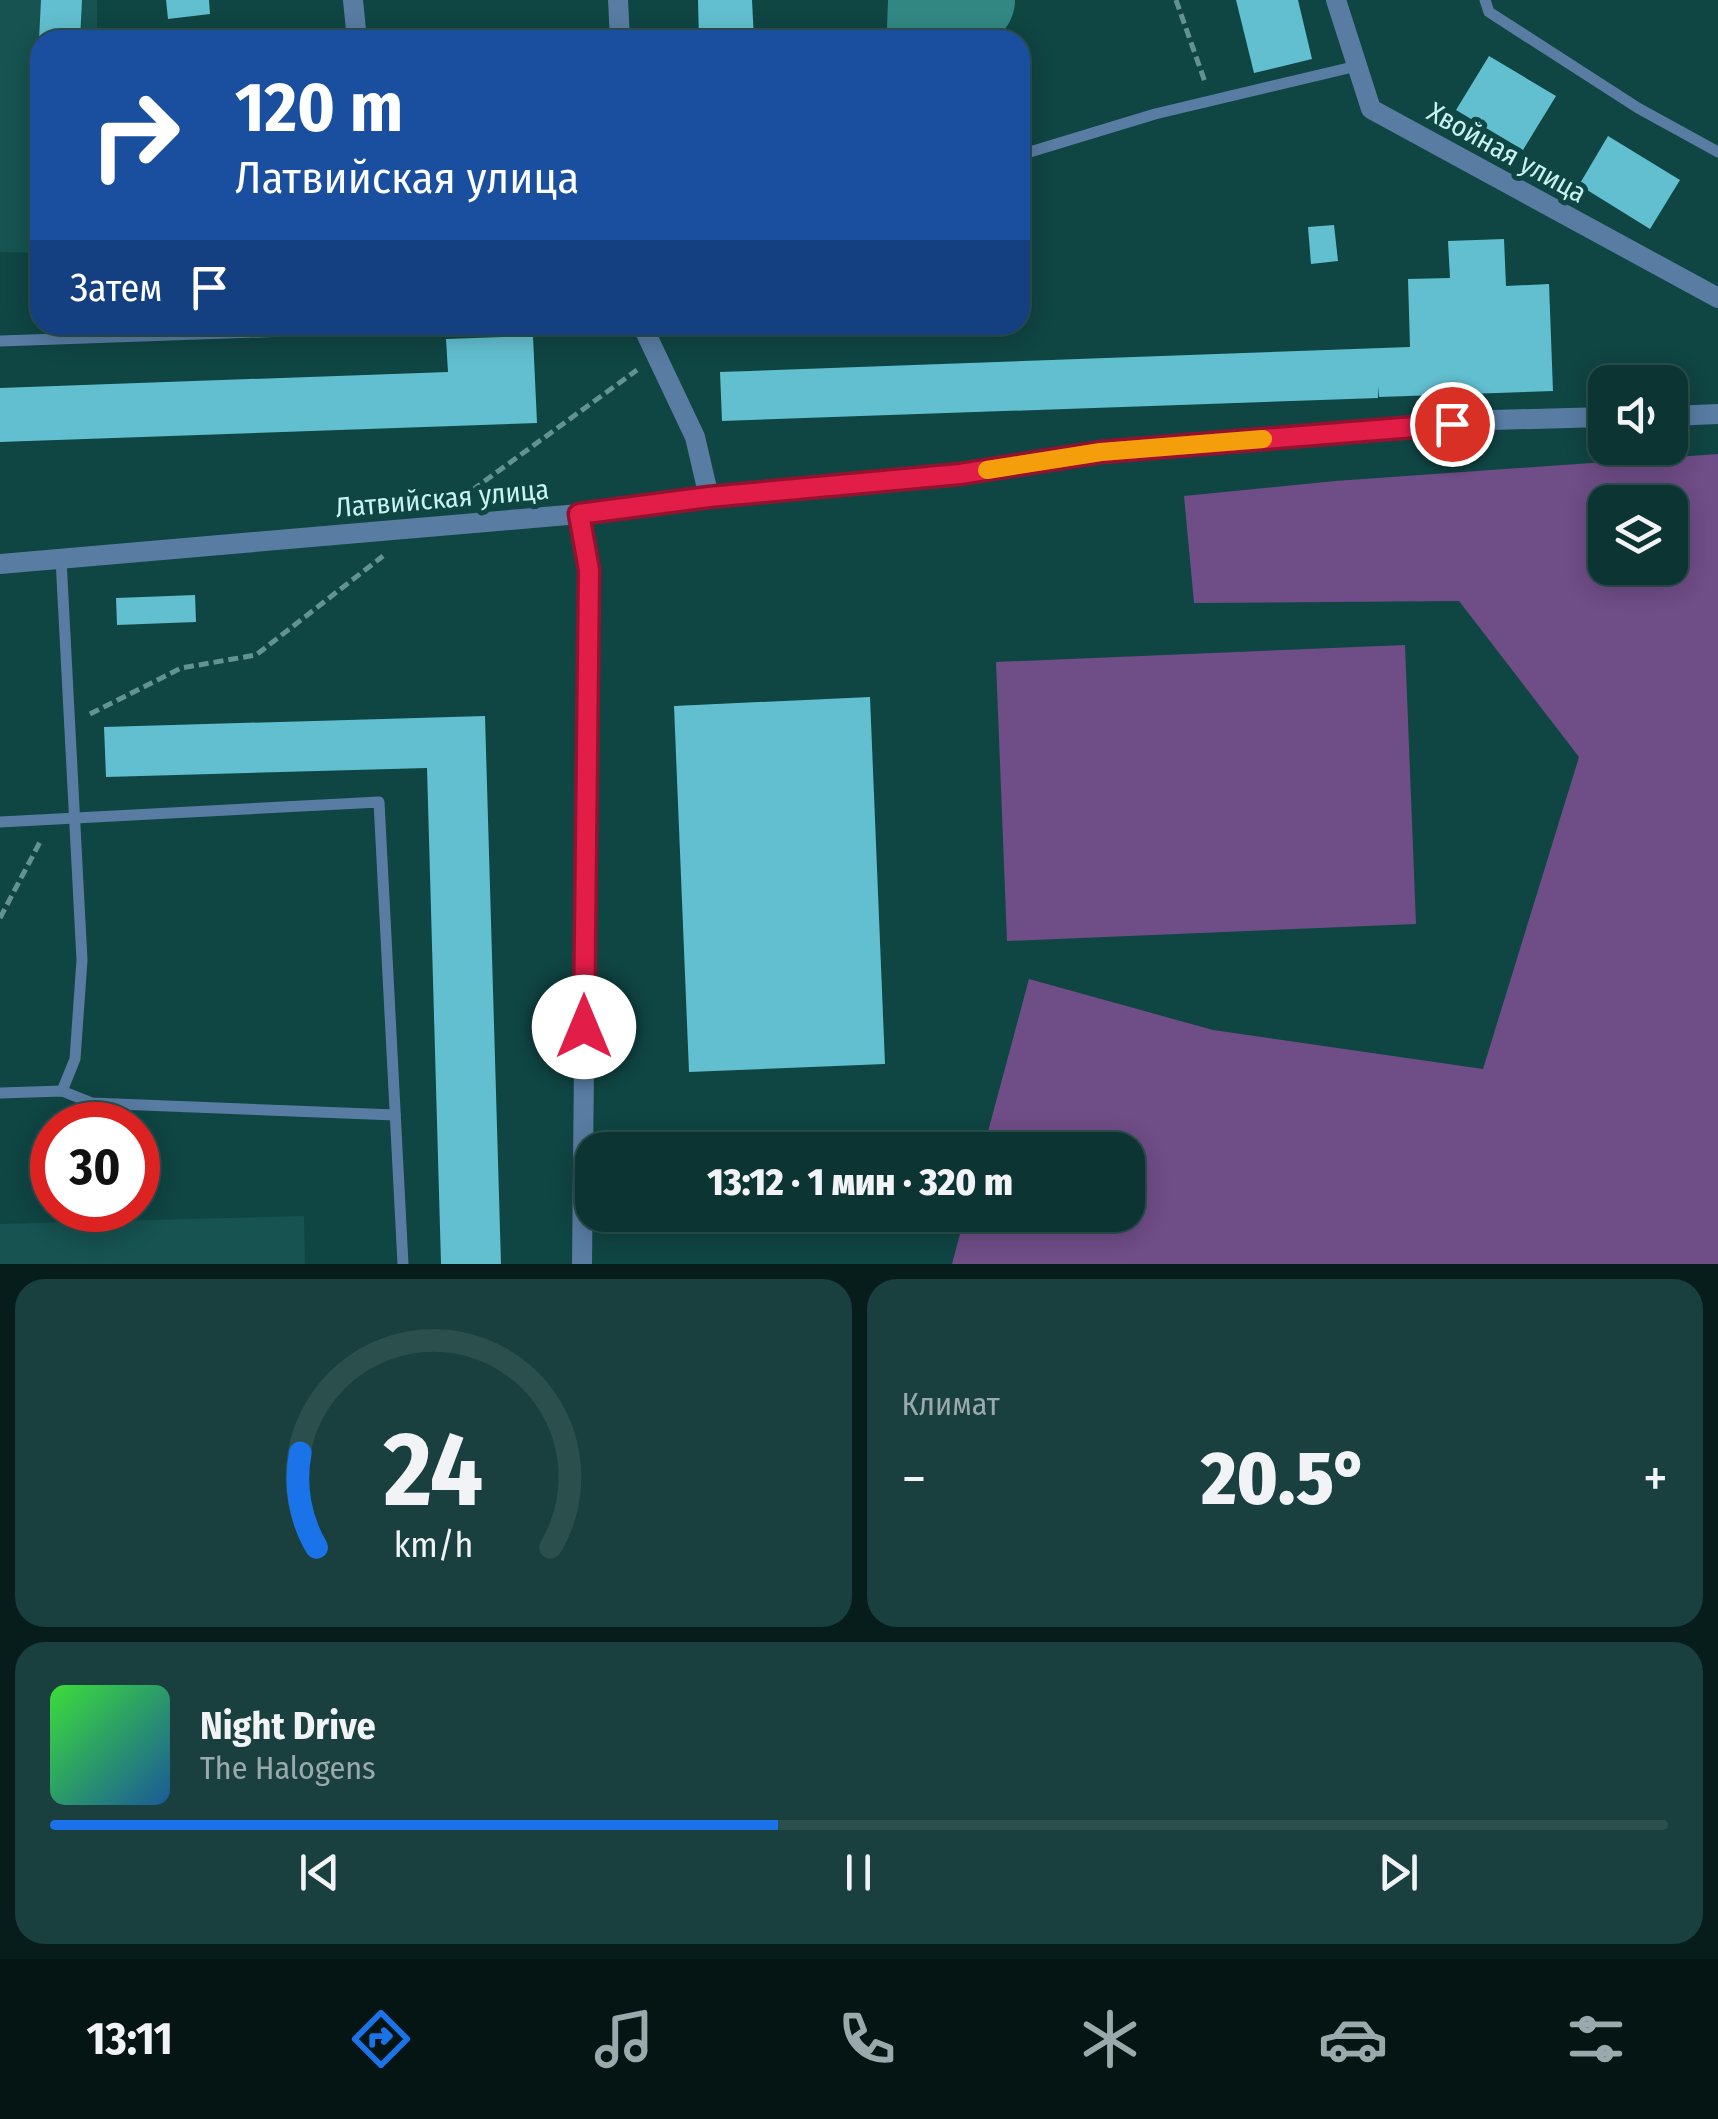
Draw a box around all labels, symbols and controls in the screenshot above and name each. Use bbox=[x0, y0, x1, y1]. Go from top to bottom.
text: 120 m bbox=[235, 66, 403, 150]
icon: right bbox=[70, 70, 200, 200]
street label: Хвойная улица bbox=[1422, 95, 1592, 210]
text: Латвийская улица bbox=[235, 151, 579, 205]
icon: arrive bbox=[182, 260, 237, 315]
text: Затем bbox=[70, 265, 162, 311]
map controls bbox=[1588, 365, 1688, 585]
button: sound bbox=[1588, 365, 1688, 465]
pin bbox=[1410, 382, 1495, 467]
icon: arrive bbox=[1425, 397, 1480, 452]
street label: Латвийская улица bbox=[334, 473, 550, 524]
button: layers bbox=[1588, 485, 1688, 585]
position arrow bbox=[532, 975, 636, 1079]
speed limit sign: 30 bbox=[30, 1102, 160, 1232]
text: 13:12 · 1 мин · 320 m bbox=[707, 1159, 1013, 1205]
text: Климат bbox=[902, 1385, 1000, 1423]
text: 24 bbox=[382, 1408, 483, 1533]
text: 20.5° bbox=[1201, 1434, 1368, 1524]
text: − bbox=[902, 1446, 926, 1512]
text: + bbox=[1643, 1446, 1668, 1512]
text: km/h bbox=[393, 1524, 473, 1566]
text: Night Drive bbox=[200, 1703, 376, 1749]
text: The Halogens bbox=[200, 1749, 376, 1787]
icon: previous bbox=[292, 1845, 347, 1900]
icon: pause bbox=[831, 1845, 886, 1900]
icon: next bbox=[1371, 1845, 1426, 1900]
icon: directions bbox=[346, 2004, 416, 2074]
icon: music bbox=[589, 2004, 659, 2074]
icon: phone bbox=[832, 2004, 902, 2074]
icon: climate bbox=[1075, 2004, 1145, 2074]
icon: car bbox=[1318, 2004, 1388, 2074]
icon: filters bbox=[1561, 2004, 1631, 2074]
text: 13:11 bbox=[87, 2012, 173, 2066]

